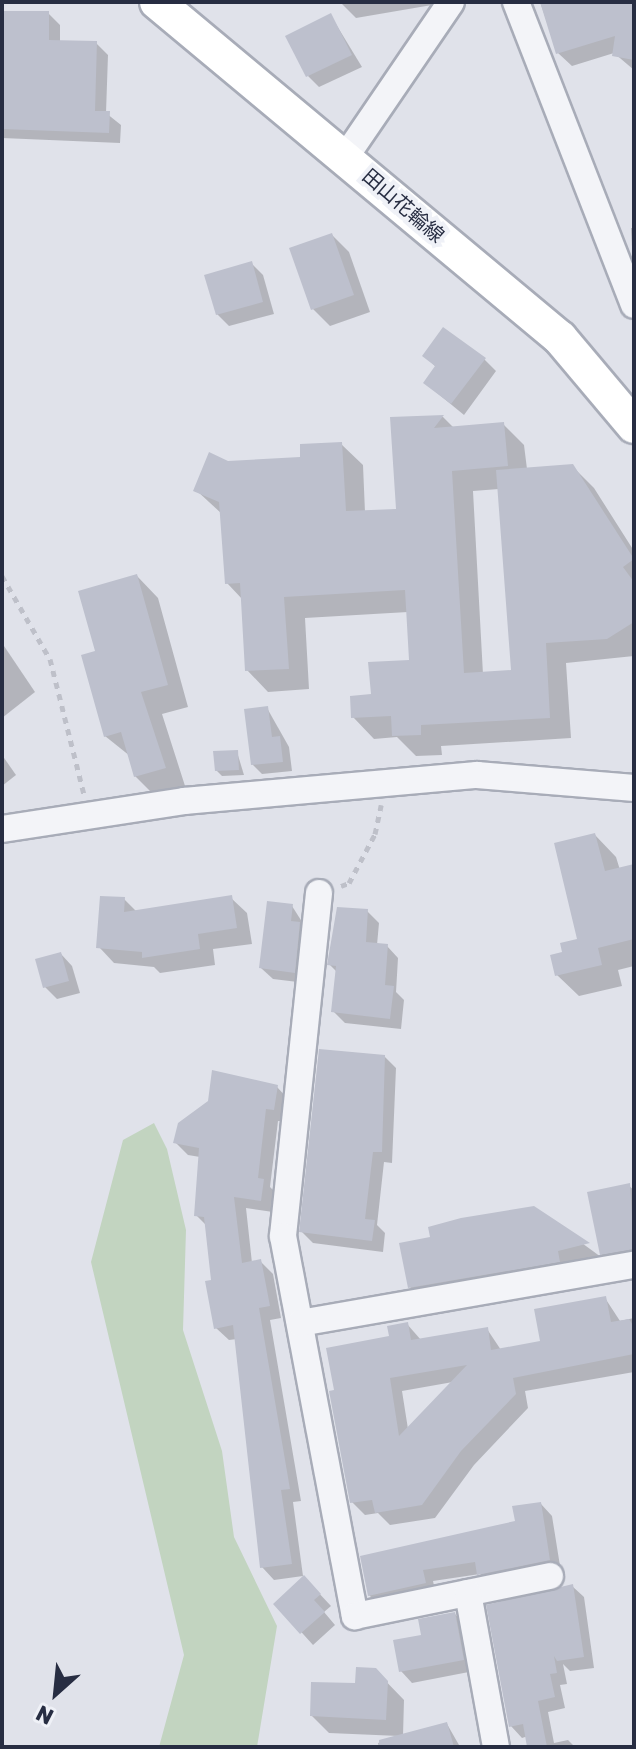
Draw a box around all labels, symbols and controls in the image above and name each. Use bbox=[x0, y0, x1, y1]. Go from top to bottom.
street label: 田山花輪線 bbox=[357, 164, 449, 248]
north arrow bbox=[16, 1653, 96, 1733]
text: N bbox=[32, 1699, 58, 1730]

